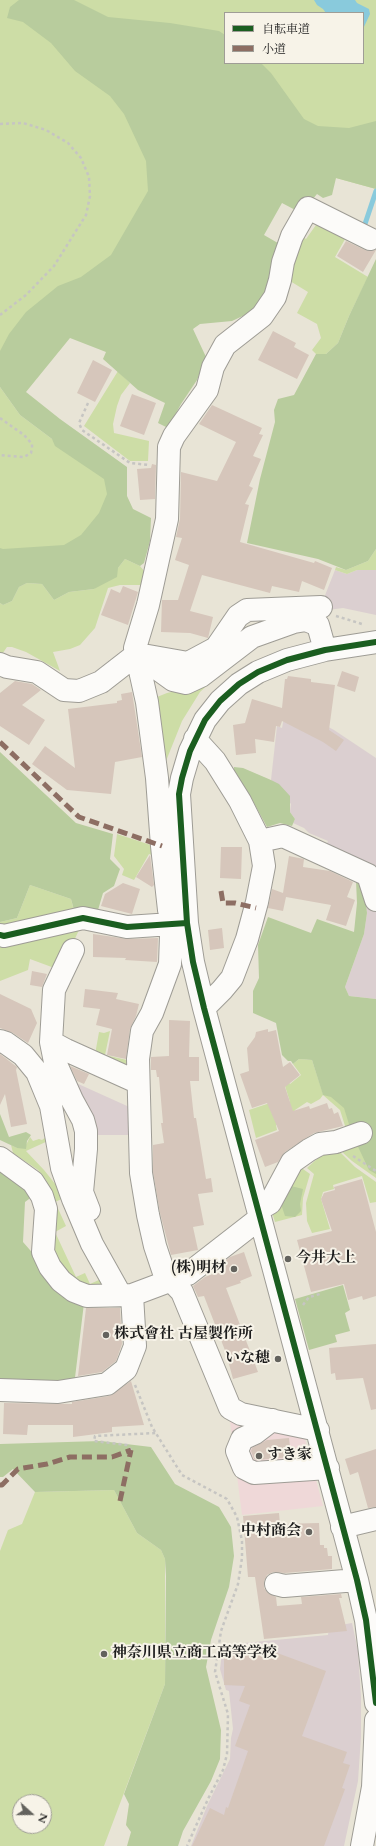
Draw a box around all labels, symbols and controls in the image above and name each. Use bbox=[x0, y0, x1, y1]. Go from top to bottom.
legend bbox=[224, 12, 364, 64]
text: 自転車道 bbox=[262, 21, 310, 37]
text: 小道 bbox=[262, 41, 286, 57]
place label: 今井大上 bbox=[296, 1250, 356, 1268]
marker: 今井大上 bbox=[283, 1254, 293, 1264]
place label: (株)明材 bbox=[171, 1260, 226, 1278]
marker: (株)明材 bbox=[229, 1264, 239, 1274]
place label: 株式會社 古屋製作所 bbox=[114, 1326, 253, 1344]
marker: 株式會社 古屋製作所 bbox=[101, 1330, 111, 1340]
place label: いな穂 bbox=[225, 1350, 270, 1368]
marker: いな穂 bbox=[273, 1354, 283, 1364]
place label: すき家 bbox=[267, 1447, 312, 1465]
marker: すき家 bbox=[254, 1451, 264, 1461]
place label: 中村商会 bbox=[241, 1523, 301, 1541]
marker: 中村商会 bbox=[304, 1527, 314, 1537]
place label: 神奈川県立商工高等学校 bbox=[112, 1645, 277, 1663]
marker: 神奈川県立商工高等学校 bbox=[99, 1649, 109, 1659]
north arrow bbox=[12, 1794, 52, 1834]
text: N bbox=[34, 1811, 51, 1825]

